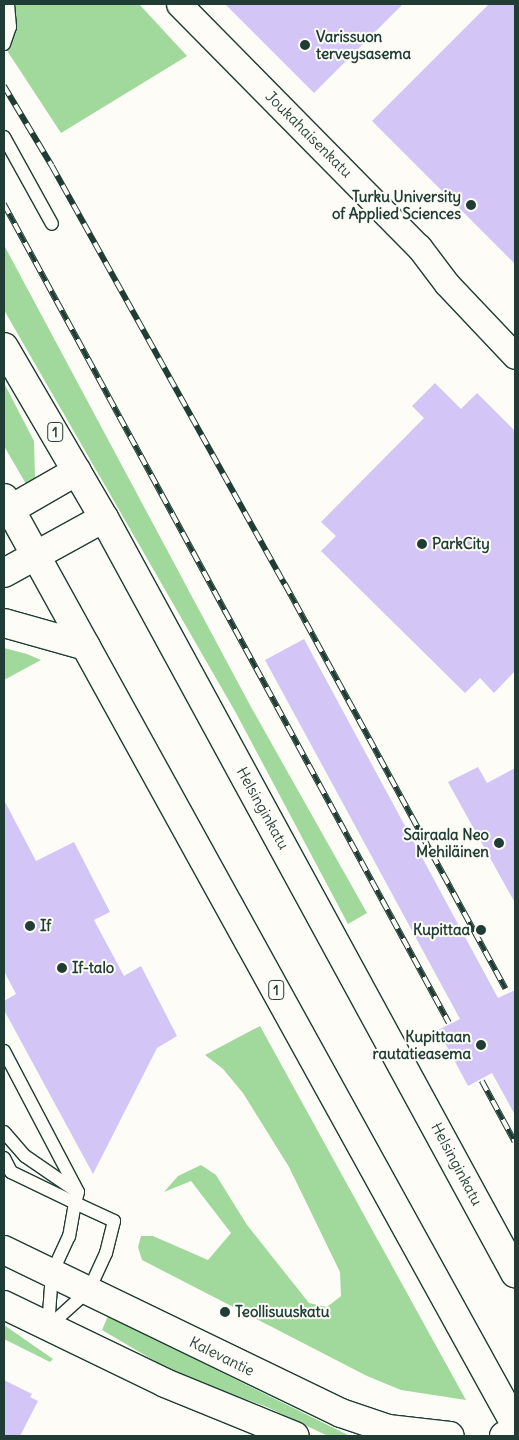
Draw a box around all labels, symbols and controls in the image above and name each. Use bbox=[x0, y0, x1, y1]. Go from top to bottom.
place label: Varissuon terveysasema bbox=[316, 27, 411, 62]
marker: Varissuon terveysasema bbox=[298, 38, 312, 52]
street label: Joukahaisenkatu bbox=[262, 87, 356, 181]
place label: Turku University of Applied Sciences bbox=[332, 187, 461, 222]
marker: Turku University of Applied Sciences bbox=[465, 199, 477, 211]
road number: 1 bbox=[46, 421, 64, 444]
place label: ParkCity bbox=[432, 535, 490, 553]
marker: ParkCity bbox=[416, 538, 428, 550]
street label: Helsinginkatu bbox=[233, 764, 293, 852]
place label: Sairaala Neo Mehiläinen bbox=[403, 825, 489, 860]
marker: Sairaala Neo Mehiläinen bbox=[493, 837, 505, 849]
place label: If bbox=[40, 917, 51, 935]
marker: If bbox=[24, 920, 36, 932]
place label: Kupittaa bbox=[413, 921, 470, 939]
marker: Kupittaa bbox=[474, 923, 488, 937]
place label: If-talo bbox=[72, 959, 114, 977]
marker: If-talo bbox=[56, 962, 68, 974]
road number: 1 bbox=[267, 978, 285, 1002]
place label: Kupittaan rautatieasema bbox=[372, 1027, 471, 1062]
marker: Kupittaan rautatieasema bbox=[475, 1039, 487, 1051]
street label: Helsinginkatu bbox=[428, 1119, 486, 1209]
place label: Teollisuuskatu bbox=[235, 1303, 329, 1321]
marker: Teollisuuskatu bbox=[219, 1306, 231, 1318]
street label: Kalevantie bbox=[187, 1333, 257, 1379]

